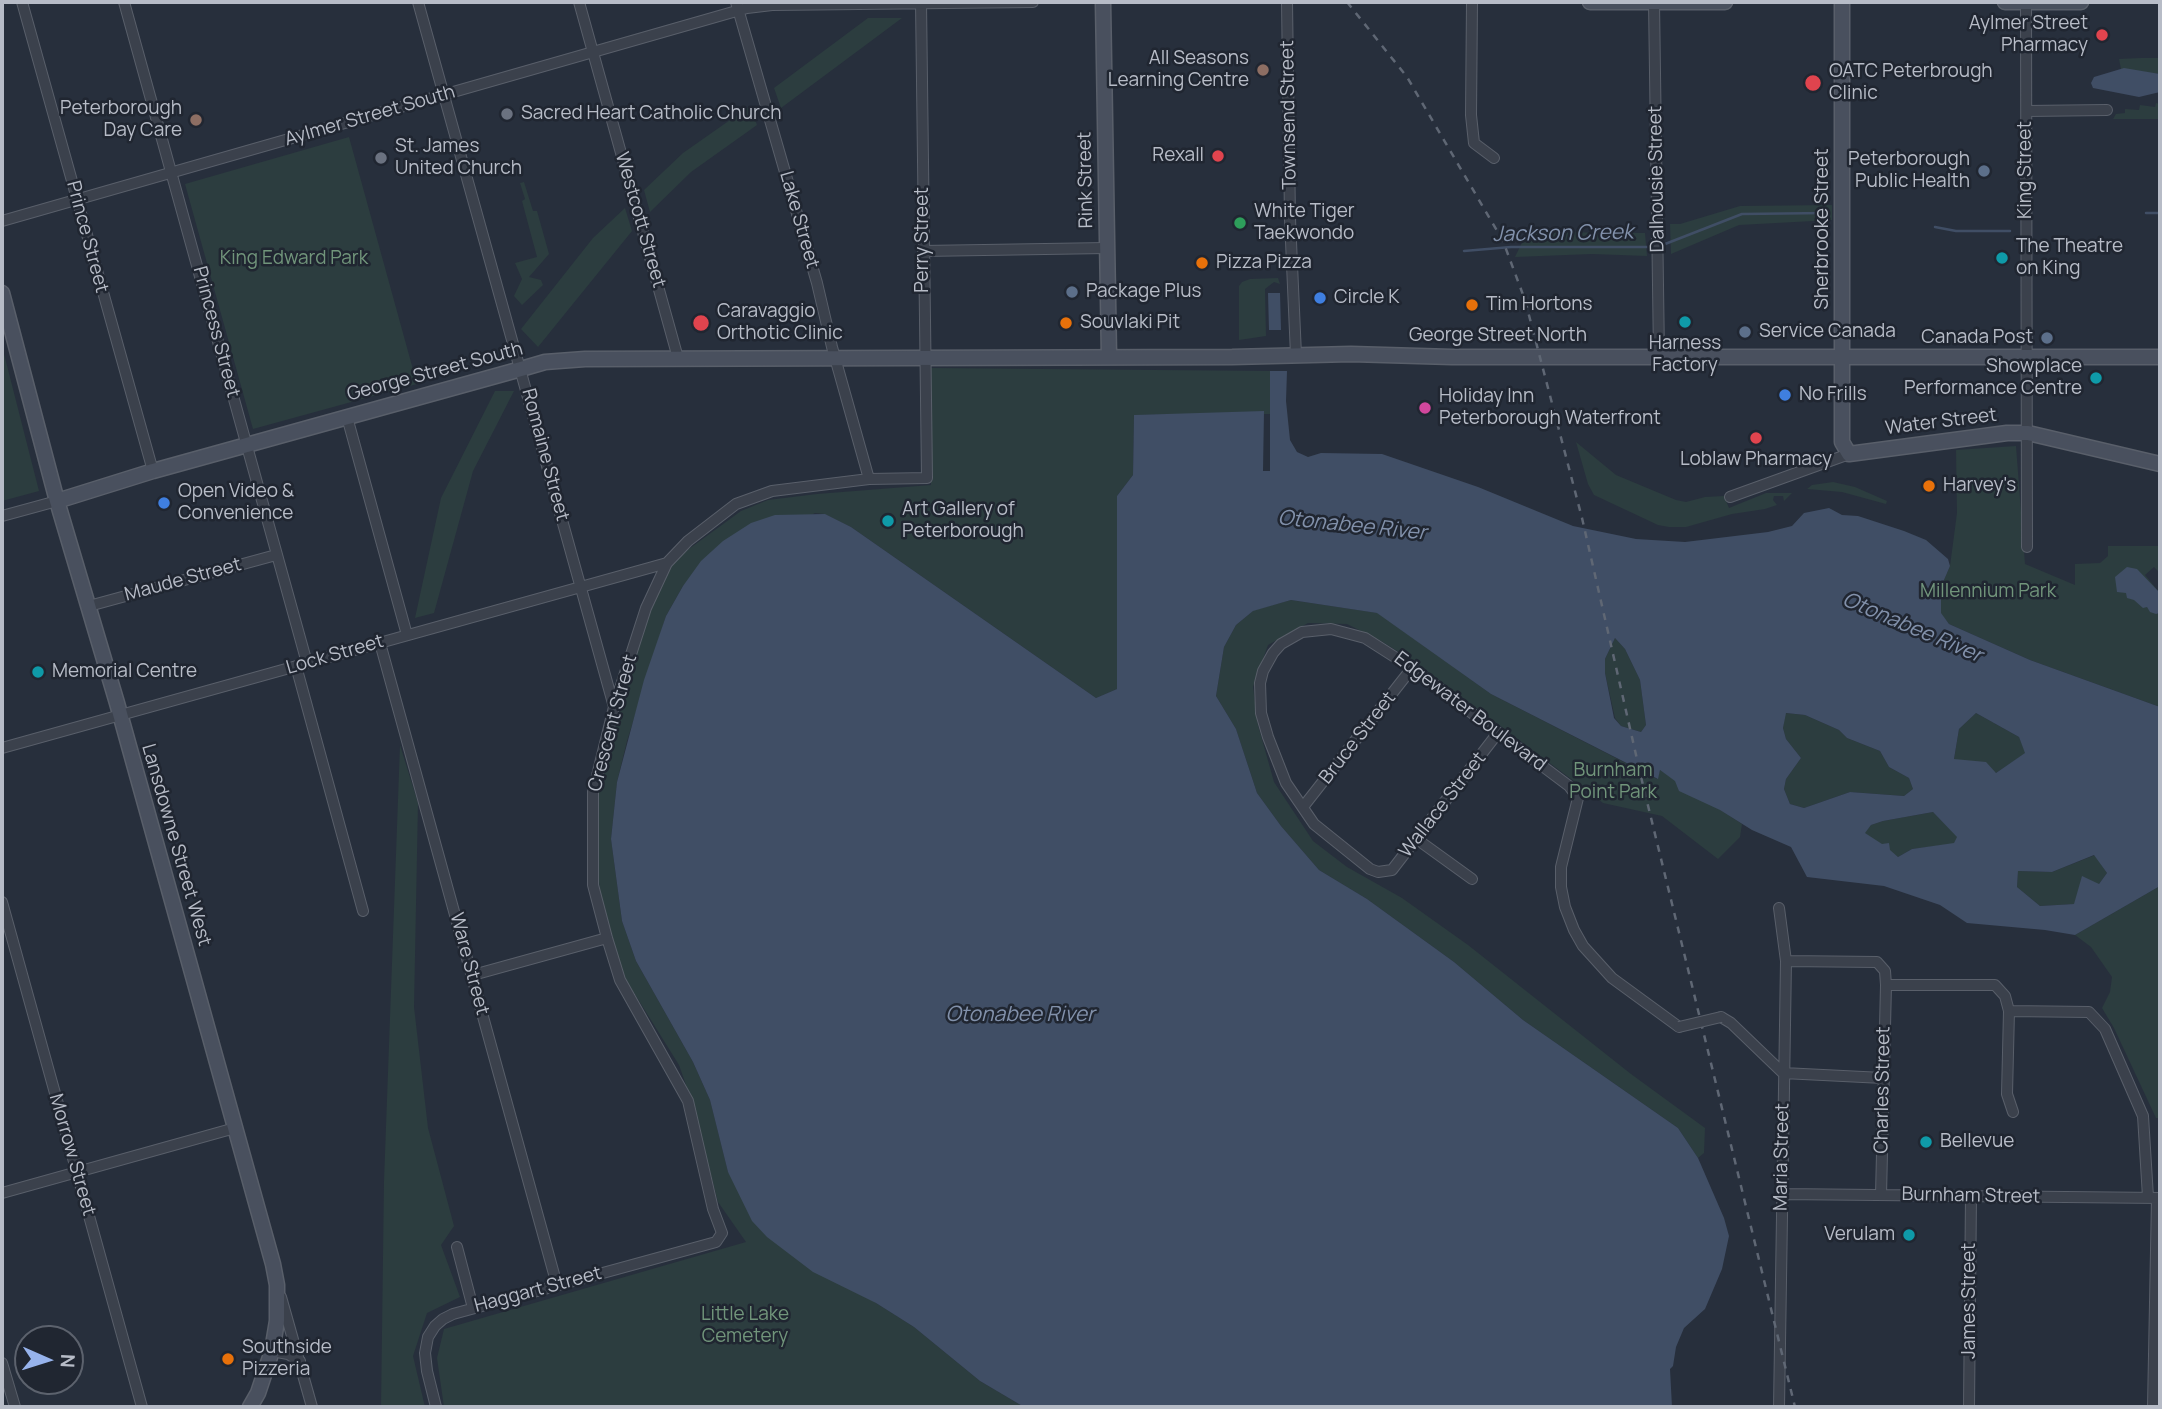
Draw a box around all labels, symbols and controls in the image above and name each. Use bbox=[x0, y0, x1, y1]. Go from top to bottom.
place label: Aylmer Street Pharmacy bbox=[1969, 13, 2088, 57]
marker: Aylmer Street Pharmacy bbox=[2094, 27, 2110, 43]
street label: Townsend Street bbox=[1276, 40, 1302, 190]
place label: All Seasons Learning Centre bbox=[1108, 48, 1249, 92]
place label: OATC Peterbrough Clinic bbox=[1829, 61, 1993, 105]
marker: All Seasons Learning Centre bbox=[1255, 62, 1271, 78]
marker: OATC Peterbrough Clinic bbox=[1803, 73, 1823, 93]
street label: Aylmer Street South bbox=[282, 81, 458, 151]
place label: Peterborough Day Care bbox=[60, 98, 182, 142]
place label: Sacred Heart Catholic Church bbox=[521, 103, 781, 125]
street label: Dalhousie Street bbox=[1644, 105, 1670, 253]
marker: Sacred Heart Catholic Church bbox=[499, 106, 515, 122]
marker: Peterborough Day Care bbox=[188, 112, 204, 128]
street label: King Street bbox=[2015, 121, 2037, 219]
street label: Rink Street bbox=[1074, 131, 1098, 229]
place label: St. James United Church bbox=[395, 136, 522, 180]
place label: Rexall bbox=[1152, 145, 1204, 167]
marker: Rexall bbox=[1210, 148, 1226, 164]
street label: Sherbrooke Street bbox=[1812, 148, 1834, 310]
place label: Peterborough Public Health bbox=[1848, 149, 1970, 193]
marker: St. James United Church bbox=[373, 150, 389, 166]
street label: Westcott Street bbox=[610, 150, 670, 290]
marker: Peterborough Public Health bbox=[1976, 163, 1992, 179]
street label: Lake Street bbox=[774, 169, 824, 271]
street label: Prince Street bbox=[61, 179, 113, 295]
street label: Perry Street bbox=[912, 187, 934, 293]
place label: White Tiger Taekwondo bbox=[1254, 201, 1355, 245]
marker: White Tiger Taekwondo bbox=[1232, 215, 1248, 231]
water label: Jackson Creek bbox=[1492, 220, 1634, 248]
place label: The Theatre on King bbox=[2016, 236, 2123, 280]
park label: King Edward Park bbox=[220, 248, 368, 270]
marker: The Theatre on King bbox=[1994, 250, 2010, 266]
place label: Pizza Pizza bbox=[1216, 252, 1312, 274]
marker: Pizza Pizza bbox=[1194, 255, 1210, 271]
street label: Princess Street bbox=[188, 264, 244, 400]
place label: Package Plus bbox=[1086, 281, 1201, 303]
marker: Package Plus bbox=[1064, 284, 1080, 300]
place label: Circle K bbox=[1334, 287, 1400, 309]
marker: Circle K bbox=[1312, 290, 1328, 306]
place label: Tim Hortons bbox=[1486, 294, 1593, 316]
marker: Tim Hortons bbox=[1464, 297, 1480, 313]
place label: Caravaggio Orthotic Clinic bbox=[717, 301, 843, 345]
place label: Souvlaki Pit bbox=[1080, 312, 1180, 334]
marker: Caravaggio Orthotic Clinic bbox=[691, 313, 711, 333]
marker: Harness Factory bbox=[1677, 314, 1693, 330]
marker: Souvlaki Pit bbox=[1058, 315, 1074, 331]
place label: Service Canada bbox=[1759, 321, 1896, 343]
marker: Service Canada bbox=[1737, 324, 1753, 340]
street label: George Street North bbox=[1409, 325, 1587, 347]
place label: Canada Post bbox=[1921, 327, 2033, 349]
marker: Canada Post bbox=[2039, 330, 2055, 346]
place label: Harness Factory bbox=[1649, 333, 1721, 377]
street label: George Street South bbox=[345, 338, 525, 406]
place label: Showplace Performance Centre bbox=[1904, 356, 2082, 400]
marker: Showplace Performance Centre bbox=[2088, 370, 2104, 386]
place label: No Frills bbox=[1799, 384, 1867, 406]
street label: Romaine Street bbox=[516, 386, 574, 524]
place label: Holiday Inn Peterborough Waterfront bbox=[1439, 386, 1661, 430]
marker: No Frills bbox=[1777, 387, 1793, 403]
marker: Holiday Inn Peterborough Waterfront bbox=[1417, 400, 1433, 416]
street label: Water Street bbox=[1884, 404, 1998, 440]
marker: Loblaw Pharmacy bbox=[1748, 430, 1764, 446]
place label: Loblaw Pharmacy bbox=[1680, 449, 1832, 471]
place label: Harvey's bbox=[1943, 475, 2016, 497]
marker: Harvey's bbox=[1921, 478, 1937, 494]
place label: Open Video & Convenience bbox=[178, 481, 294, 525]
marker: Open Video & Convenience bbox=[156, 495, 172, 511]
place label: Art Gallery of Peterborough bbox=[902, 499, 1024, 543]
water label: Otonabee River bbox=[1277, 506, 1427, 546]
marker: Art Gallery of Peterborough bbox=[880, 513, 896, 529]
street label: Maude Street bbox=[122, 553, 244, 607]
park label: Millennium Park bbox=[1920, 581, 2056, 603]
water label: Otonabee River bbox=[1838, 587, 1986, 669]
street label: Lock Street bbox=[284, 630, 386, 680]
street label: Edgewater Boulevard bbox=[1389, 647, 1551, 777]
street label: Crescent Street bbox=[584, 652, 642, 794]
place label: Memorial Centre bbox=[52, 661, 197, 683]
marker: Memorial Centre bbox=[30, 664, 46, 680]
street label: Bruce Street bbox=[1315, 687, 1401, 789]
street label: Lansdowne Street West bbox=[136, 741, 216, 949]
street label: Wallace Street bbox=[1395, 748, 1491, 862]
park label: Burnham Point Park bbox=[1569, 760, 1657, 804]
street label: Ware Street bbox=[444, 910, 494, 1018]
water label: Otonabee River bbox=[945, 1002, 1095, 1028]
street label: Charles Street bbox=[1870, 1026, 1896, 1154]
street label: Morrow Street bbox=[44, 1091, 100, 1219]
street label: Maria Street bbox=[1770, 1103, 1794, 1211]
place label: Bellevue bbox=[1940, 1131, 2014, 1153]
marker: Bellevue bbox=[1918, 1134, 1934, 1150]
street label: Burnham Street bbox=[1901, 1183, 2041, 1209]
place label: Verulam bbox=[1824, 1224, 1895, 1246]
marker: Verulam bbox=[1901, 1227, 1917, 1243]
street label: James Street bbox=[1959, 1243, 1981, 1359]
street label: Haggart Street bbox=[472, 1262, 604, 1318]
park label: Little Lake Cemetery bbox=[701, 1304, 789, 1348]
north arrow bbox=[14, 1325, 84, 1395]
place label: Southside Pizzeria bbox=[242, 1337, 332, 1381]
marker: Southside Pizzeria bbox=[220, 1351, 236, 1367]
text: N bbox=[55, 1353, 81, 1368]

